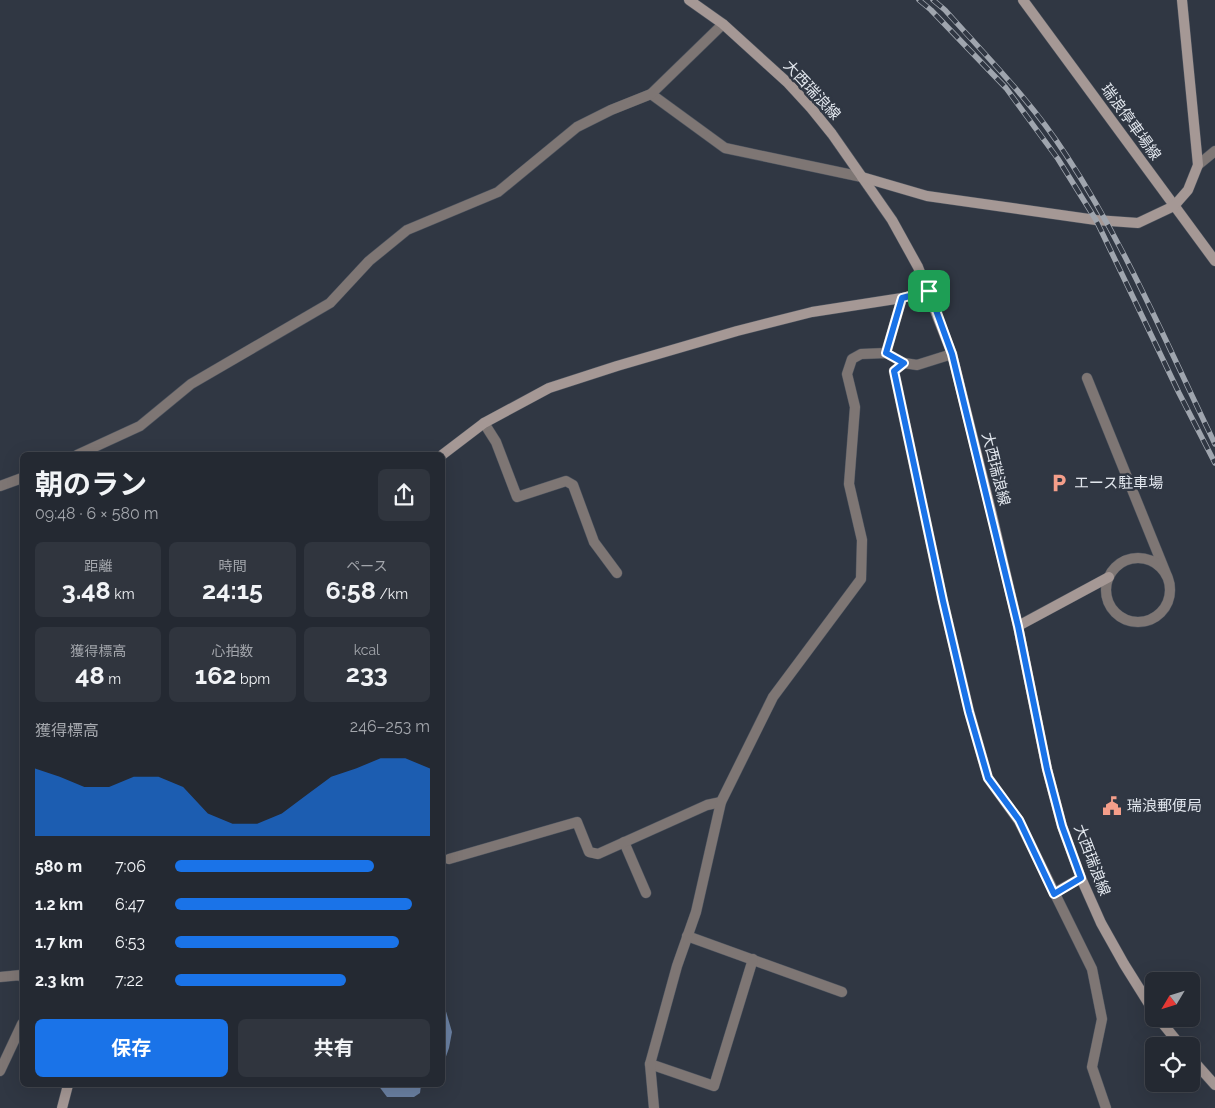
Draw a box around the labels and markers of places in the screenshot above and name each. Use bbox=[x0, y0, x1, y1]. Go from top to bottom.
pin bbox=[908, 270, 950, 312]
parking icon: エース駐車場 bbox=[1048, 472, 1070, 494]
place label: エース駐車場 bbox=[1074, 474, 1163, 492]
public building icon: 瑞浪郵便局 bbox=[1101, 795, 1123, 817]
place label: 瑞浪郵便局 bbox=[1127, 797, 1202, 815]

